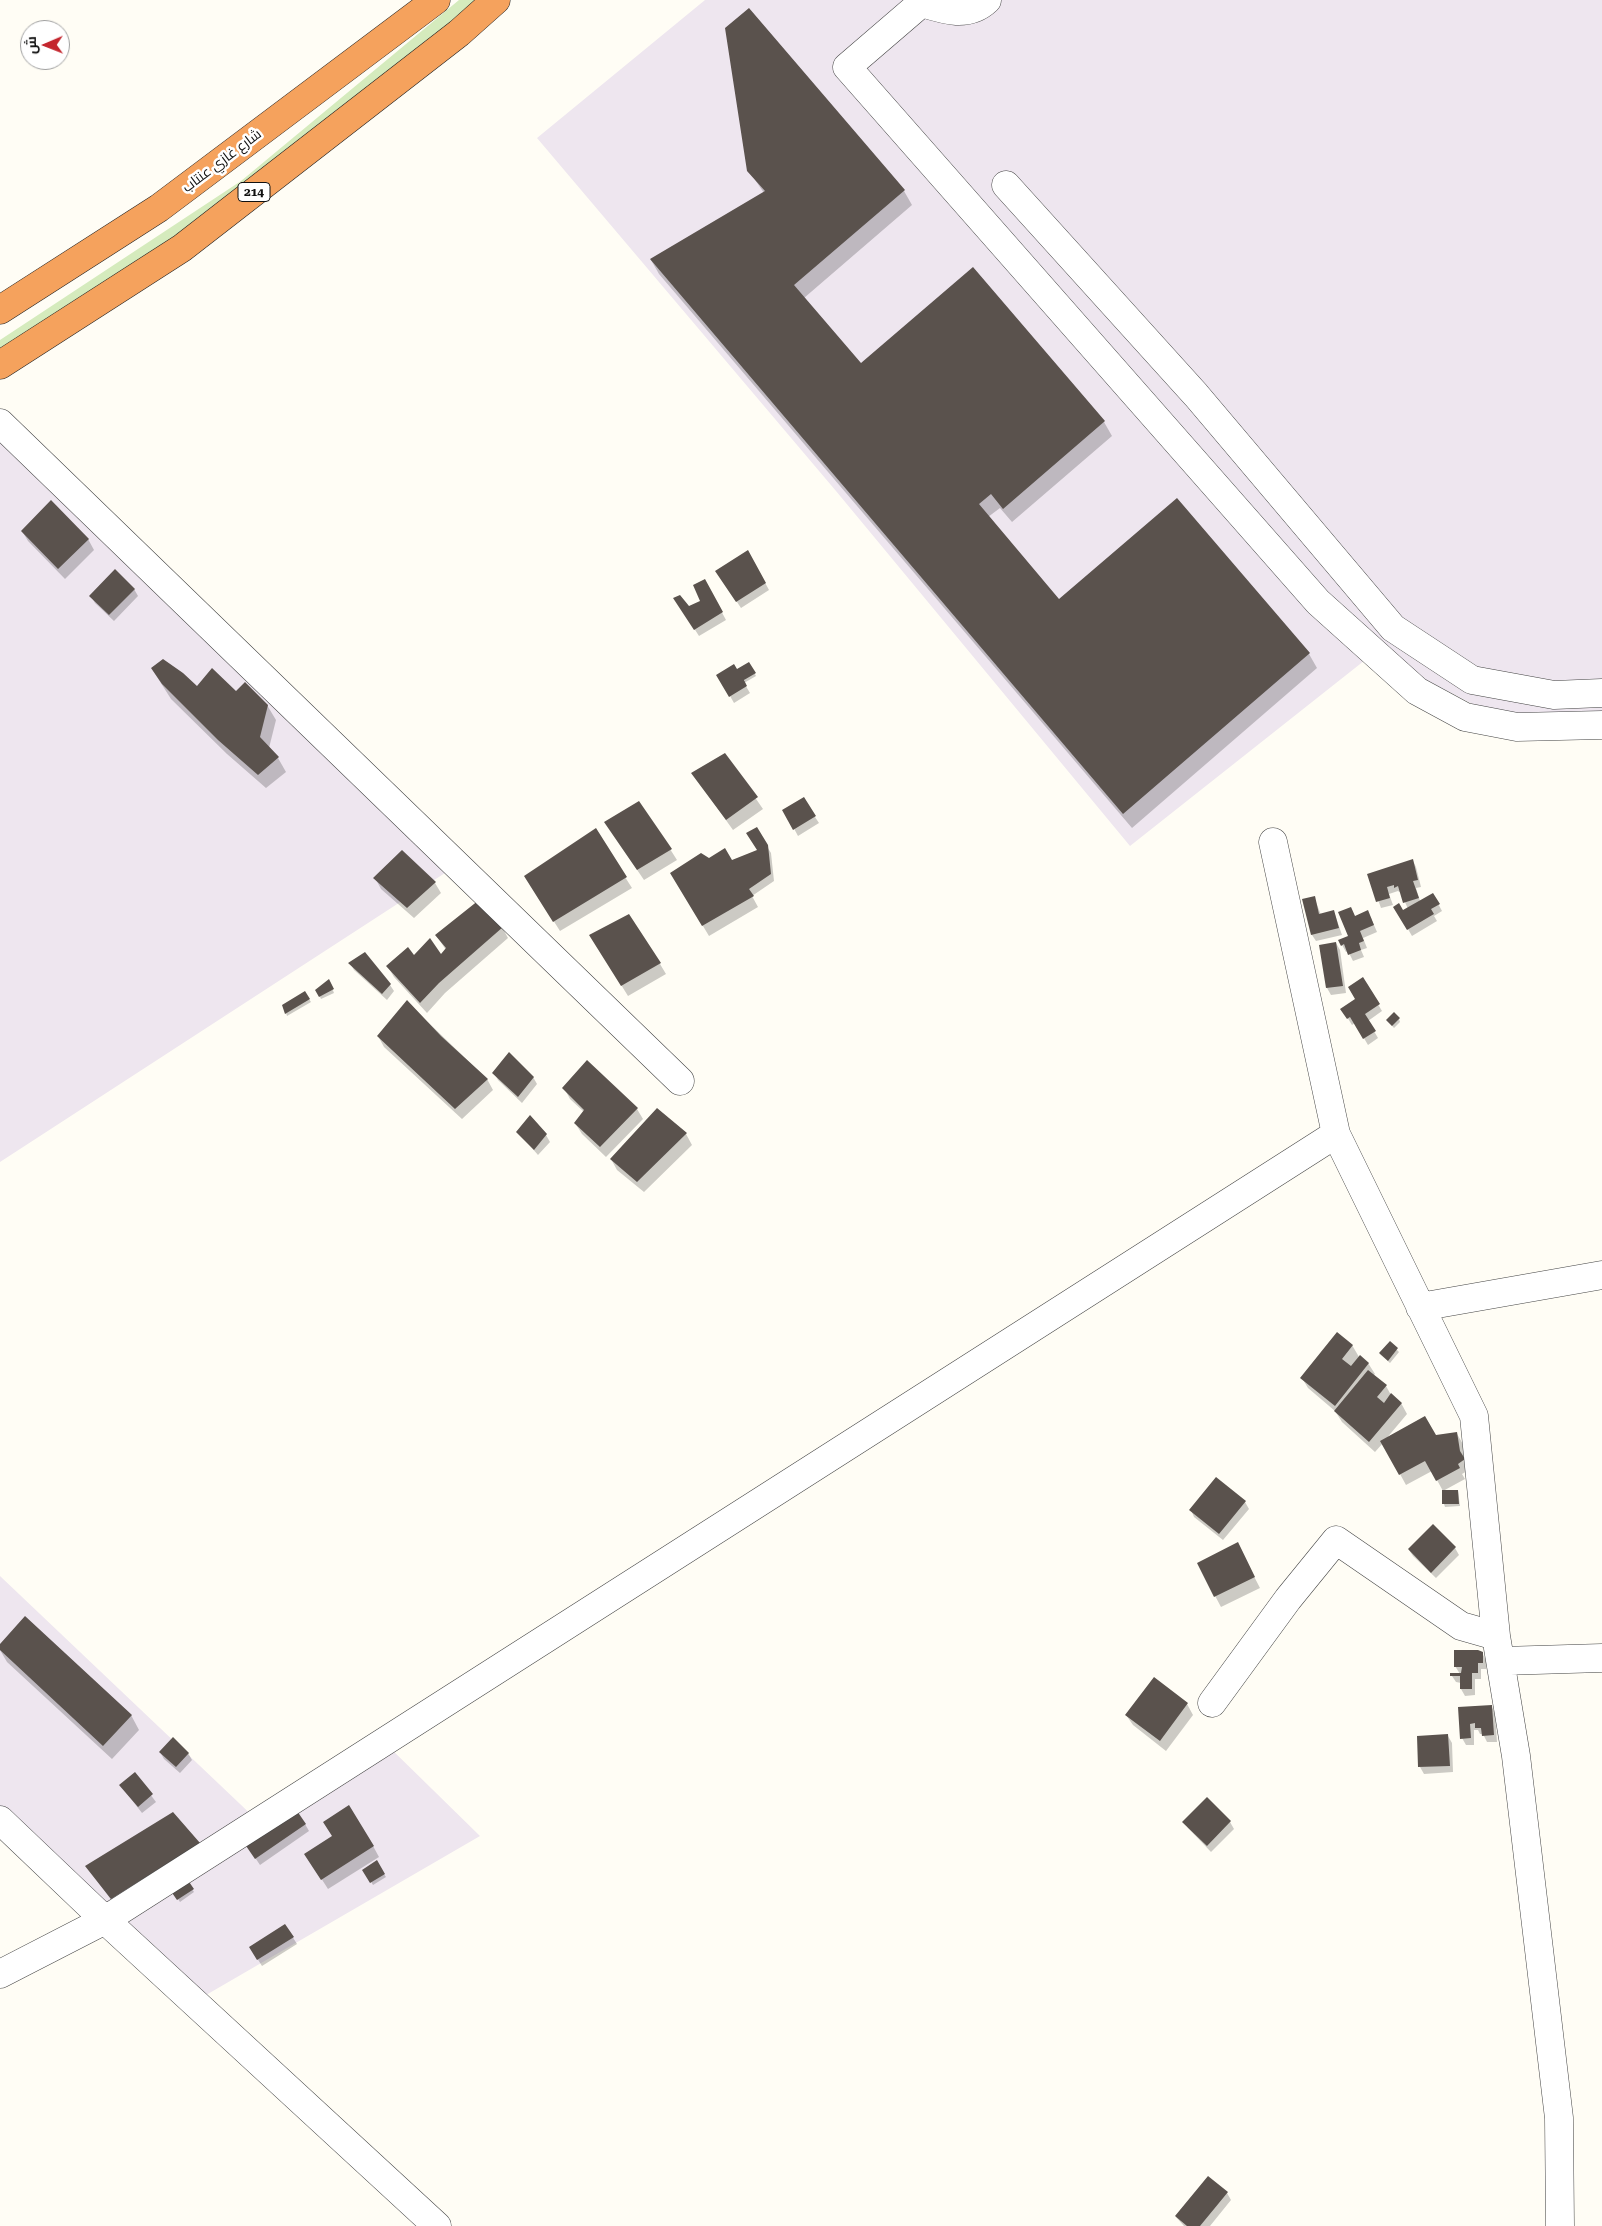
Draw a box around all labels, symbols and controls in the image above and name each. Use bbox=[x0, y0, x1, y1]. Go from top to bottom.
north arrow bbox=[20, 20, 70, 70]
text: ش bbox=[23, 36, 39, 54]
street label: شارع غازي عنتاب bbox=[179, 126, 265, 196]
road number: 214 bbox=[238, 182, 270, 202]

